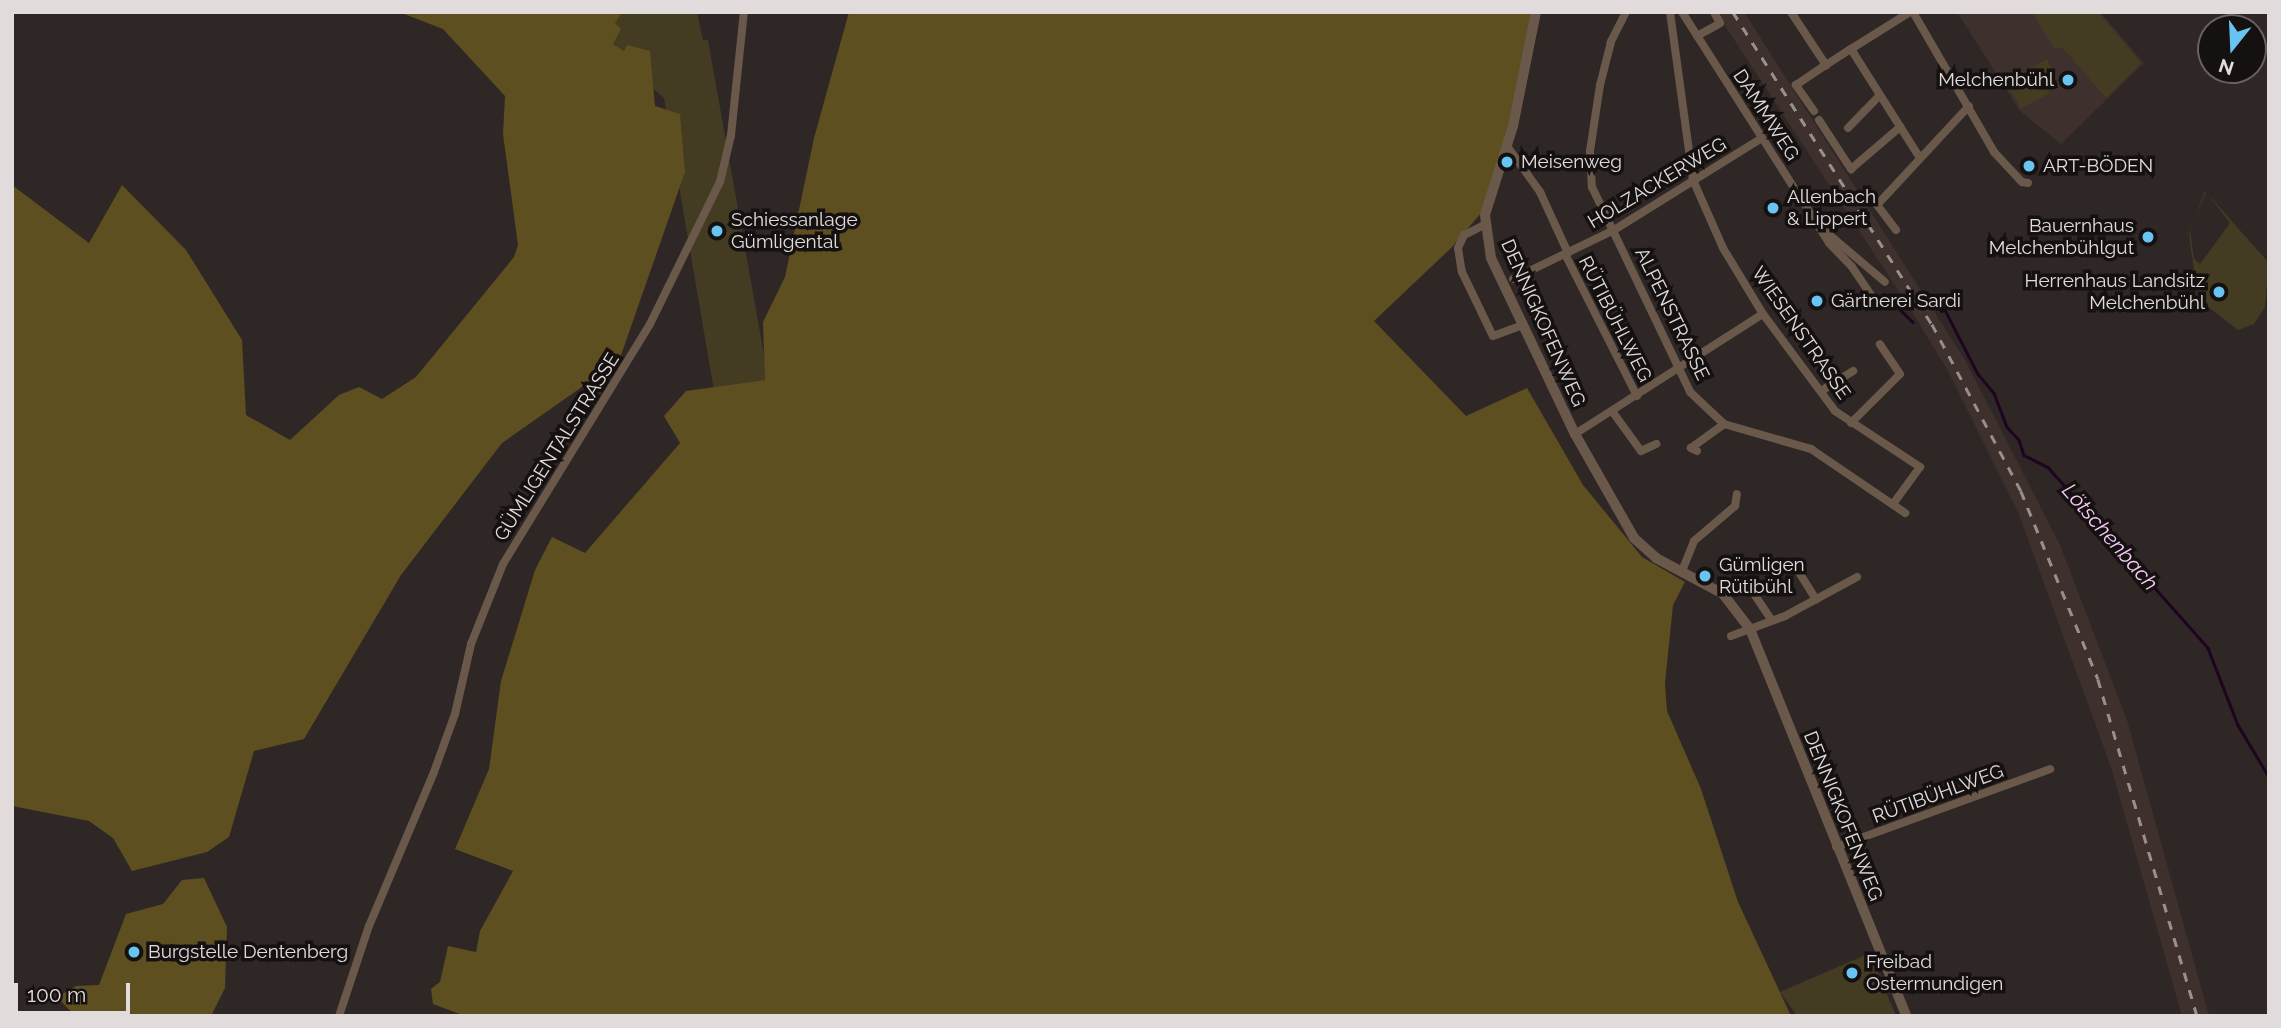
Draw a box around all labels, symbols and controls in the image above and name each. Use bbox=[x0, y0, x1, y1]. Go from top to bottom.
north arrow bbox=[2197, 14, 2267, 84]
text: N bbox=[2216, 54, 2236, 80]
street label: DAMMWEG bbox=[1728, 65, 1804, 165]
place label: Melchenbühl bbox=[1938, 69, 2054, 91]
marker: Melchenbühl bbox=[2060, 72, 2076, 88]
street label: HOLZACKERWEG bbox=[1584, 133, 1730, 233]
place label: Meisenweg bbox=[1521, 151, 1622, 173]
marker: Meisenweg bbox=[1499, 154, 1515, 170]
place label: ART-BÖDEN bbox=[2043, 155, 2153, 177]
marker: ART-BÖDEN bbox=[2021, 158, 2037, 174]
place label: Allenbach & Lippert bbox=[1787, 186, 1876, 230]
marker: Allenbach & Lippert bbox=[1765, 200, 1781, 216]
place label: Schiessanlage Gümligental bbox=[731, 209, 858, 253]
place label: Bauernhaus Melchenbühlgut bbox=[1989, 215, 2134, 259]
marker: Schiessanlage Gümligental bbox=[709, 223, 725, 239]
marker: Bauernhaus Melchenbühlgut bbox=[2140, 229, 2156, 245]
street label: DENNIGKOFENWEG bbox=[1496, 236, 1590, 410]
street label: ALPENSTRASSE bbox=[1630, 244, 1714, 384]
street label: RÜTIBÜHLWEG bbox=[1574, 252, 1656, 386]
street label: WIESENSTRASSE bbox=[1747, 262, 1855, 404]
place label: Herrenhaus Landsitz Melchenbühl bbox=[2025, 270, 2205, 314]
marker: Herrenhaus Landsitz Melchenbühl bbox=[2211, 284, 2227, 300]
place label: Gärtnerei Sardi bbox=[1831, 290, 1961, 312]
marker: Gärtnerei Sardi bbox=[1809, 293, 1825, 309]
street label: GÜMLIGENTALSTRASSE bbox=[490, 349, 624, 545]
water label: Lötschenbach bbox=[2057, 478, 2163, 596]
place label: Gümligen Rütibühl bbox=[1719, 554, 1805, 598]
marker: Gümligen Rütibühl bbox=[1697, 568, 1713, 584]
street label: DENNIGKOFENWEG bbox=[1799, 728, 1887, 904]
street label: RÜTIBÜHLWEG bbox=[1869, 760, 2007, 828]
place label: Burgstelle Dentenberg bbox=[148, 941, 348, 963]
marker: Burgstelle Dentenberg bbox=[126, 944, 142, 960]
place label: Freibad Ostermundigen bbox=[1866, 951, 2003, 995]
marker: Freibad Ostermundigen bbox=[1844, 965, 1860, 981]
scale bar bbox=[18, 968, 133, 1012]
text: 100 m bbox=[27, 982, 86, 1007]

